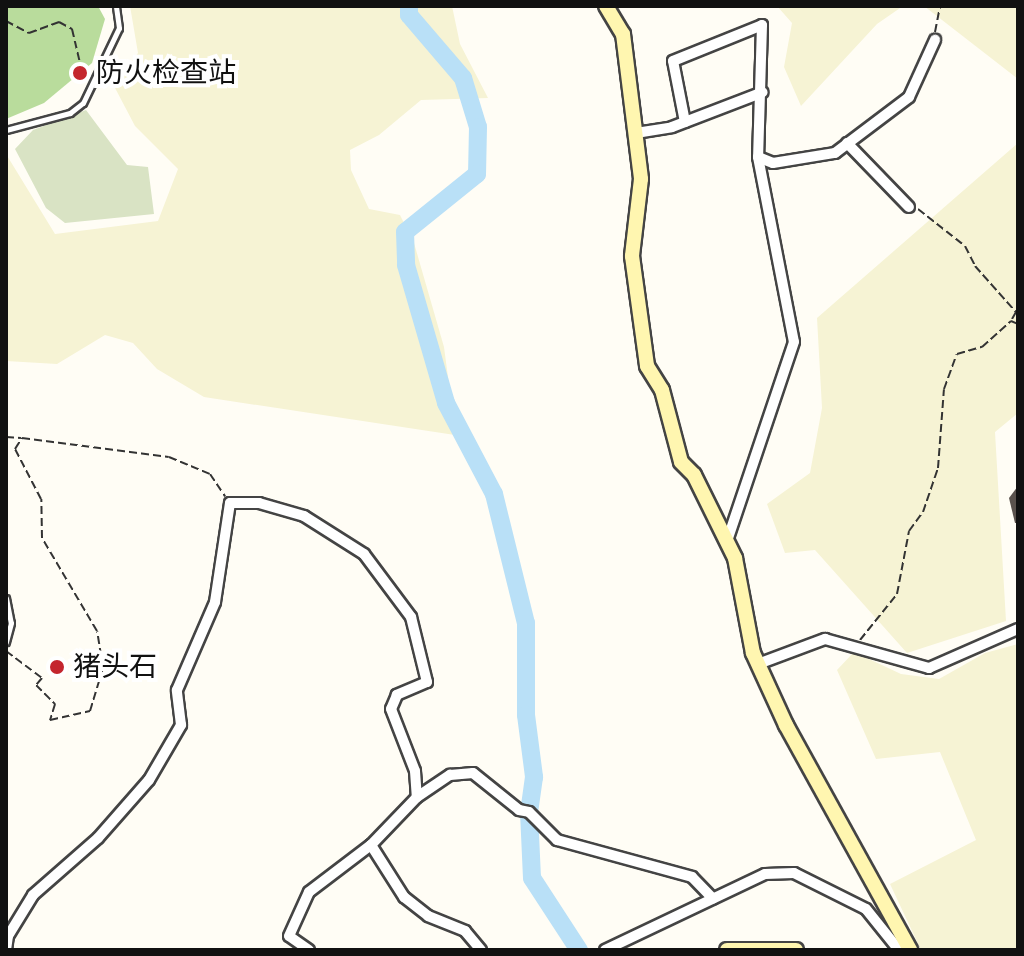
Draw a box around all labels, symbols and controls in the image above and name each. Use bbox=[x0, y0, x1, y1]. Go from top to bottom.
place label: 防火检查站 bbox=[96, 56, 236, 90]
marker: 防火检查站 bbox=[71, 64, 89, 82]
place label: 猪头石 bbox=[73, 650, 157, 684]
marker: 猪头石 bbox=[48, 658, 66, 676]

